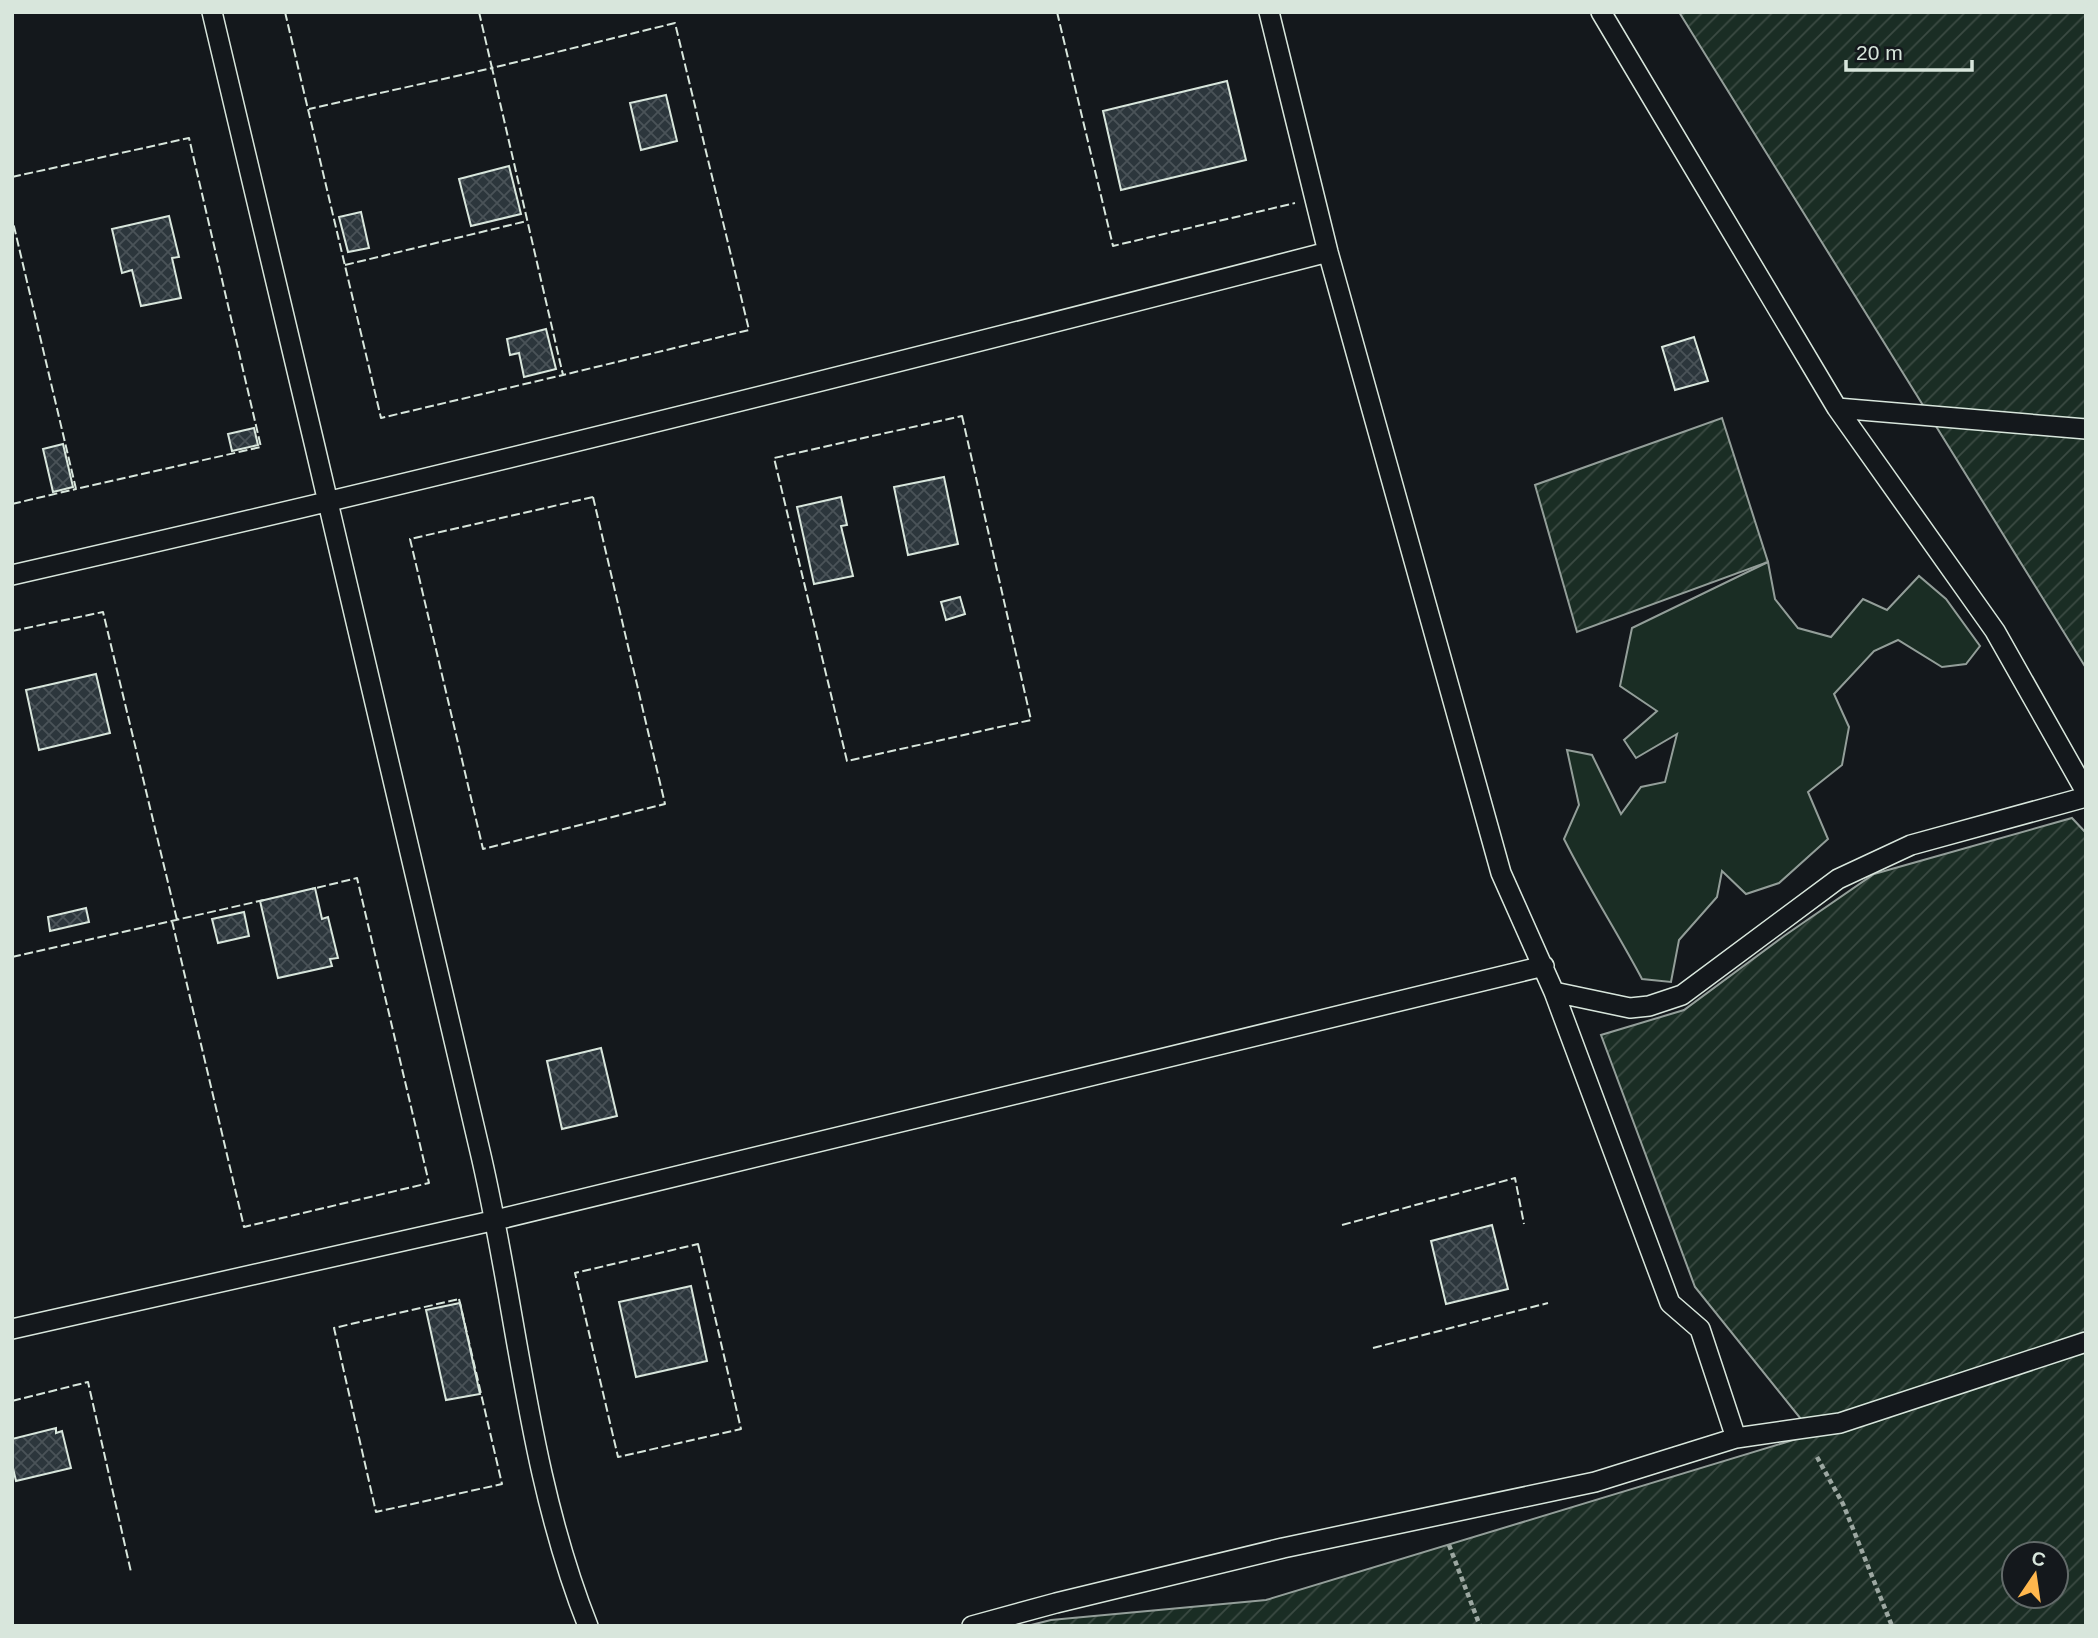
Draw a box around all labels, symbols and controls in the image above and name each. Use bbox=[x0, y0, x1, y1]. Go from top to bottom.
scale bar bbox=[1846, 28, 1972, 72]
text: 20 m bbox=[1856, 41, 1903, 64]
north arrow bbox=[2000, 1540, 2070, 1610]
text: С bbox=[2030, 1547, 2048, 1571]

